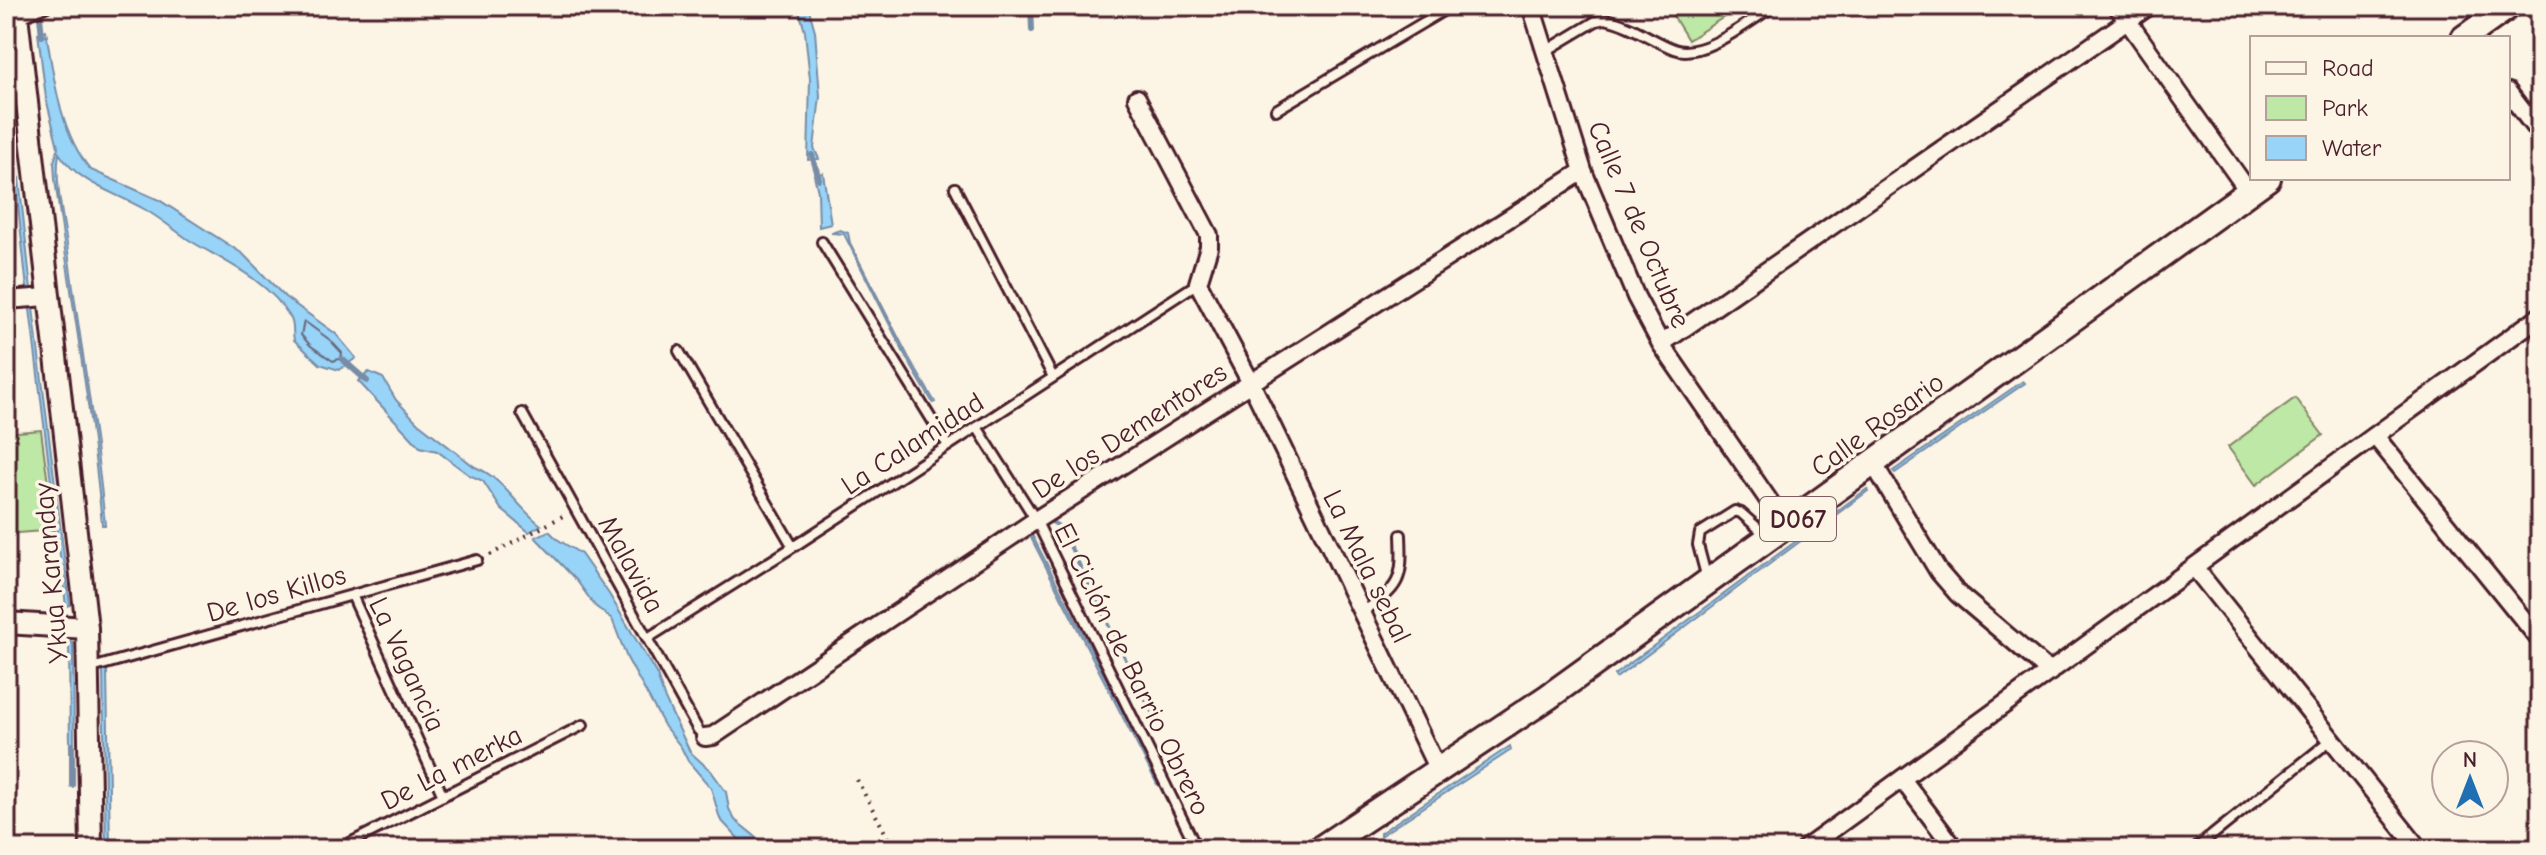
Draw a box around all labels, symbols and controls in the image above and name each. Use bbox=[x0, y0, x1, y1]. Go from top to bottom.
legend bbox=[2250, 36, 2510, 180]
text: Road bbox=[2322, 54, 2374, 82]
text: Park bbox=[2322, 94, 2368, 122]
street label: Calle 7 de Octubre bbox=[1581, 116, 1697, 333]
text: Water bbox=[2322, 134, 2382, 162]
street label: De los Dementores bbox=[1026, 356, 1233, 506]
street label: Calle Rosario bbox=[1805, 366, 1950, 484]
street label: La Calamidad bbox=[835, 386, 990, 502]
street label: Ykua Karanday bbox=[27, 481, 75, 664]
street label: La Mala sebal bbox=[1316, 485, 1418, 648]
road number: D067 bbox=[1760, 497, 1836, 541]
street label: Malavida bbox=[591, 510, 671, 619]
street label: El Ciclón de Barrio Obrero bbox=[1047, 518, 1217, 821]
street label: De los Killos bbox=[203, 559, 350, 629]
street label: La Vagancia bbox=[362, 592, 452, 737]
street label: De La merka bbox=[376, 719, 527, 817]
north arrow bbox=[2430, 739, 2510, 819]
text: N bbox=[2463, 747, 2477, 773]

